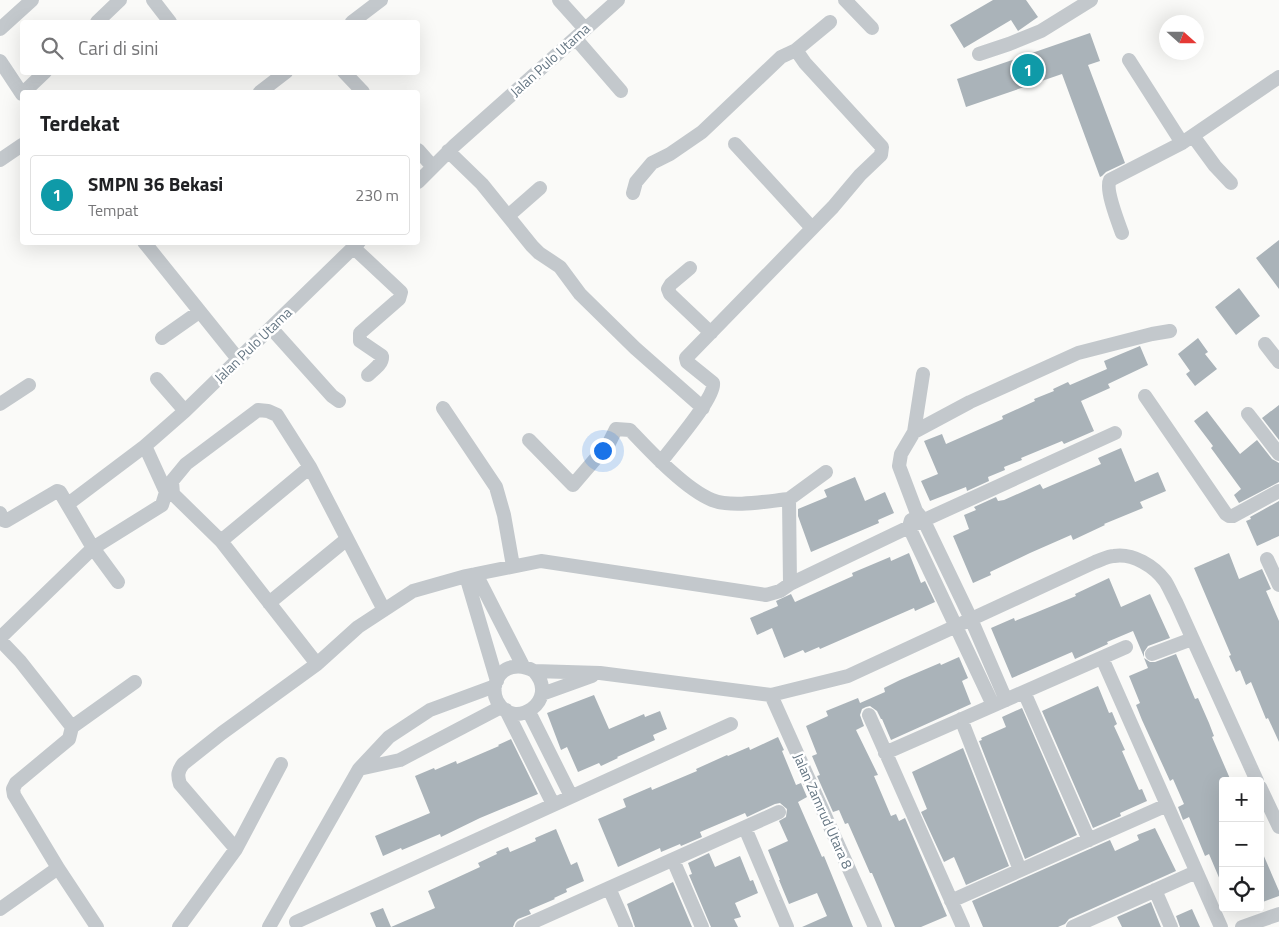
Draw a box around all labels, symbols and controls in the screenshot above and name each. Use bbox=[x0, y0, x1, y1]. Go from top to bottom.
north arrow bbox=[1159, 15, 1204, 60]
street label: Jalan Pulo Utama bbox=[505, 18, 594, 101]
search box bbox=[20, 20, 420, 75]
text: Cari di sini bbox=[78, 33, 159, 62]
icon: search bbox=[38, 34, 66, 62]
pin: 1 bbox=[1012, 51, 1044, 89]
text: Terdekat bbox=[40, 107, 120, 139]
text: SMPN 36 Bekasi bbox=[88, 169, 223, 198]
text: 1 bbox=[53, 183, 61, 207]
text: 230 m bbox=[355, 183, 399, 207]
text: Tempat bbox=[88, 198, 138, 222]
street label: Jalan Pulo Utama bbox=[209, 302, 296, 387]
your location bbox=[590, 438, 616, 464]
street label: Jalan Zamrud Utara 8 bbox=[789, 750, 858, 872]
map controls bbox=[1219, 777, 1264, 912]
button: + bbox=[1219, 777, 1264, 822]
button: − bbox=[1219, 822, 1264, 867]
button: locate bbox=[1219, 867, 1264, 912]

